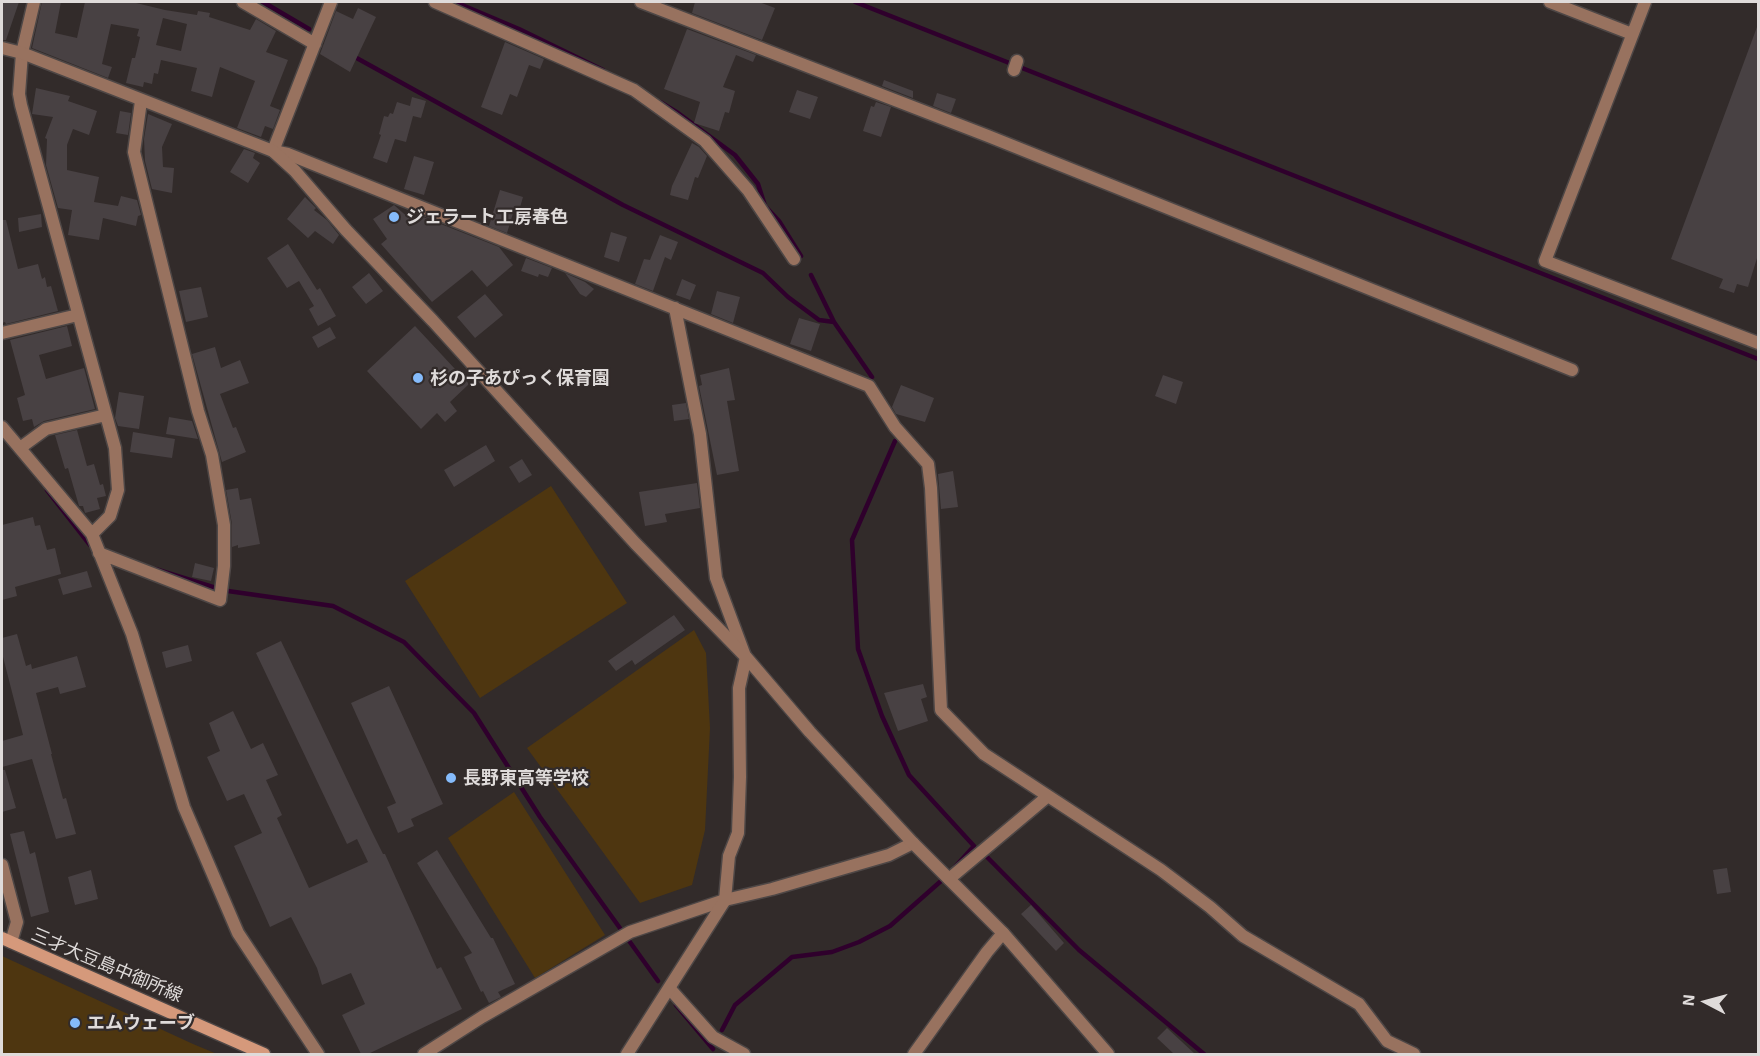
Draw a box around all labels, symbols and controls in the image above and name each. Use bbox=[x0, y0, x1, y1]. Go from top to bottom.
place label: ジェラート工房春色 bbox=[406, 206, 568, 228]
marker: ジェラート工房春色 bbox=[387, 210, 401, 224]
place label: 杉の子あぴっく保育園 bbox=[430, 367, 610, 389]
marker: 杉の子あぴっく保育園 bbox=[411, 371, 425, 385]
place label: 長野東高等学校 bbox=[463, 767, 589, 789]
marker: 長野東高等学校 bbox=[444, 771, 458, 785]
street label: 三才大豆島中御所線 bbox=[28, 923, 186, 1007]
north arrow bbox=[1676, 972, 1736, 1032]
text: N bbox=[1678, 993, 1698, 1007]
place label: エムウェーブ bbox=[87, 1012, 195, 1034]
marker: エムウェーブ bbox=[68, 1016, 82, 1030]

